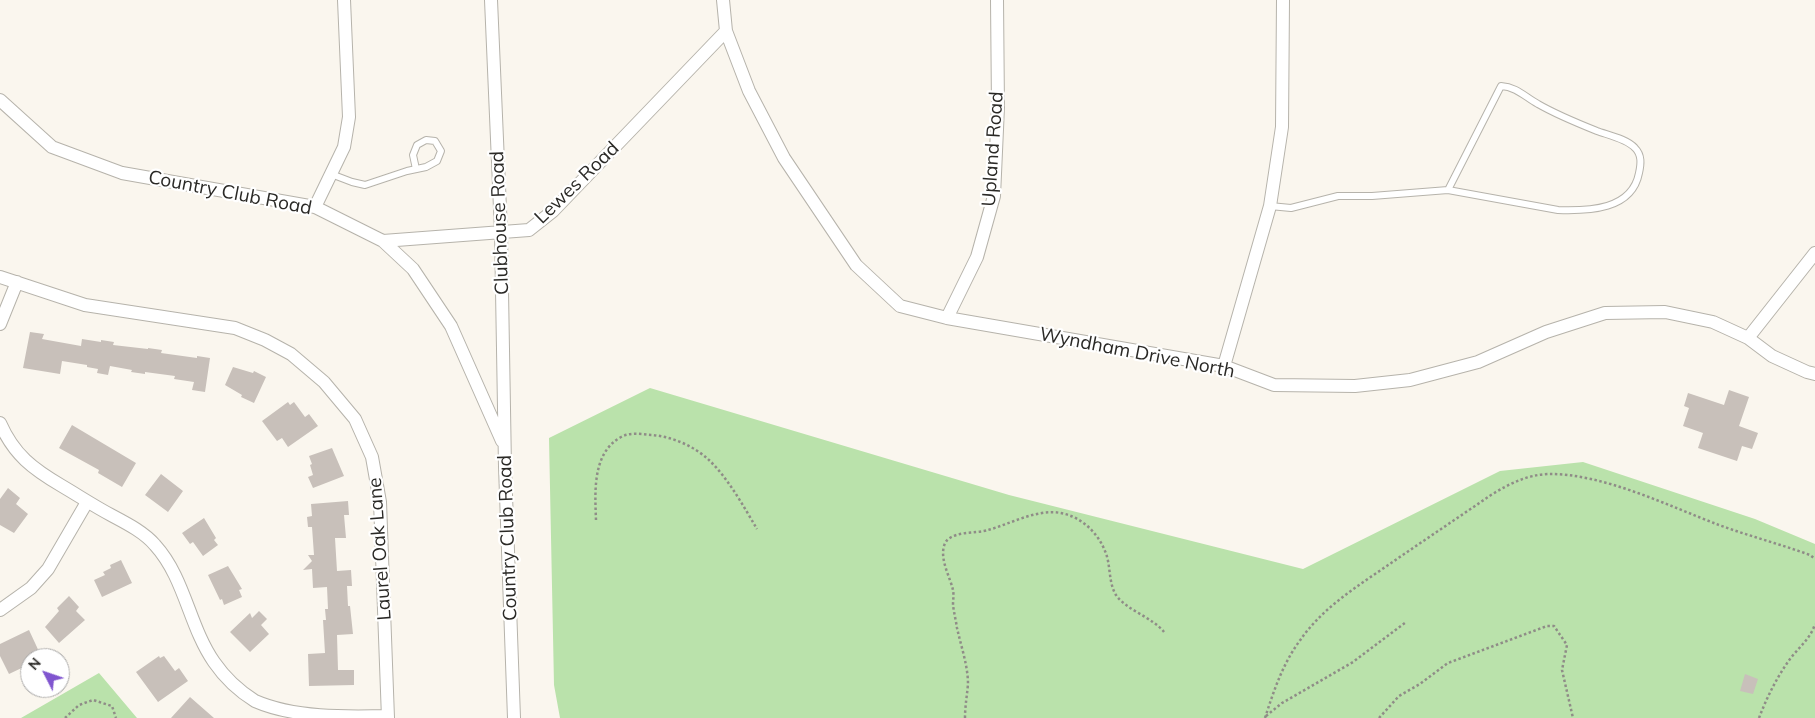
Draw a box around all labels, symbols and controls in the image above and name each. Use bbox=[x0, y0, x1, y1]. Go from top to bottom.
street label: Upland Road bbox=[978, 91, 1008, 207]
street label: Lewes Road bbox=[530, 137, 624, 229]
street label: Clubhouse Road bbox=[486, 151, 514, 295]
street label: Country Club Road bbox=[146, 166, 314, 220]
street label: Wyndham Drive North bbox=[1037, 323, 1237, 383]
street label: Country Club Road bbox=[494, 455, 522, 621]
street label: Laurel Oak Lane bbox=[364, 477, 396, 621]
north arrow bbox=[20, 648, 70, 698]
text: N bbox=[24, 654, 45, 674]

